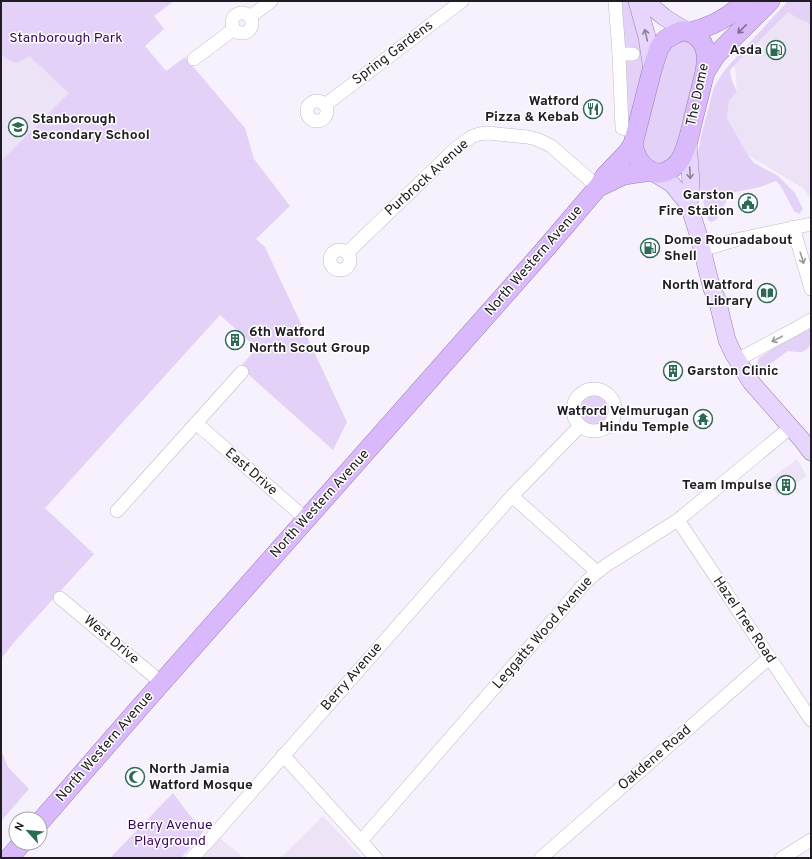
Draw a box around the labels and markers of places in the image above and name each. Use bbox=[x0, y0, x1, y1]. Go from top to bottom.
fuel station icon: Asda bbox=[765, 39, 787, 61]
place label: Asda bbox=[729, 42, 762, 59]
place label: Watford Pizza & Kebab bbox=[485, 93, 579, 126]
restaurant icon: Watford Pizza & Kebab bbox=[582, 98, 604, 120]
place label: Stanborough Secondary School bbox=[32, 111, 150, 144]
school or university icon: Stanborough Secondary School bbox=[7, 116, 29, 138]
place label: Garston Fire Station bbox=[659, 187, 734, 220]
public building icon: Garston Fire Station bbox=[737, 192, 759, 214]
place label: Dome Rounadabout Shell bbox=[664, 232, 793, 265]
fuel station icon: Dome Rounadabout Shell bbox=[639, 237, 661, 259]
place label: North Watford Library bbox=[662, 277, 753, 310]
library icon: North Watford Library bbox=[756, 282, 778, 304]
place label: 6th Watford North Scout Group bbox=[249, 324, 370, 357]
building icon: 6th Watford North Scout Group bbox=[224, 329, 246, 351]
building icon: Garston Clinic bbox=[662, 360, 684, 382]
place label: Garston Clinic bbox=[687, 363, 779, 380]
place label: Watford Velmurugan Hindu Temple bbox=[557, 403, 689, 436]
temple icon: Watford Velmurugan Hindu Temple bbox=[692, 408, 714, 430]
building icon: Team Impulse bbox=[775, 474, 797, 496]
place label: Team Impulse bbox=[682, 477, 772, 494]
place label: North Jamia Watford Mosque bbox=[149, 761, 253, 794]
mosque icon: North Jamia Watford Mosque bbox=[124, 766, 146, 788]

